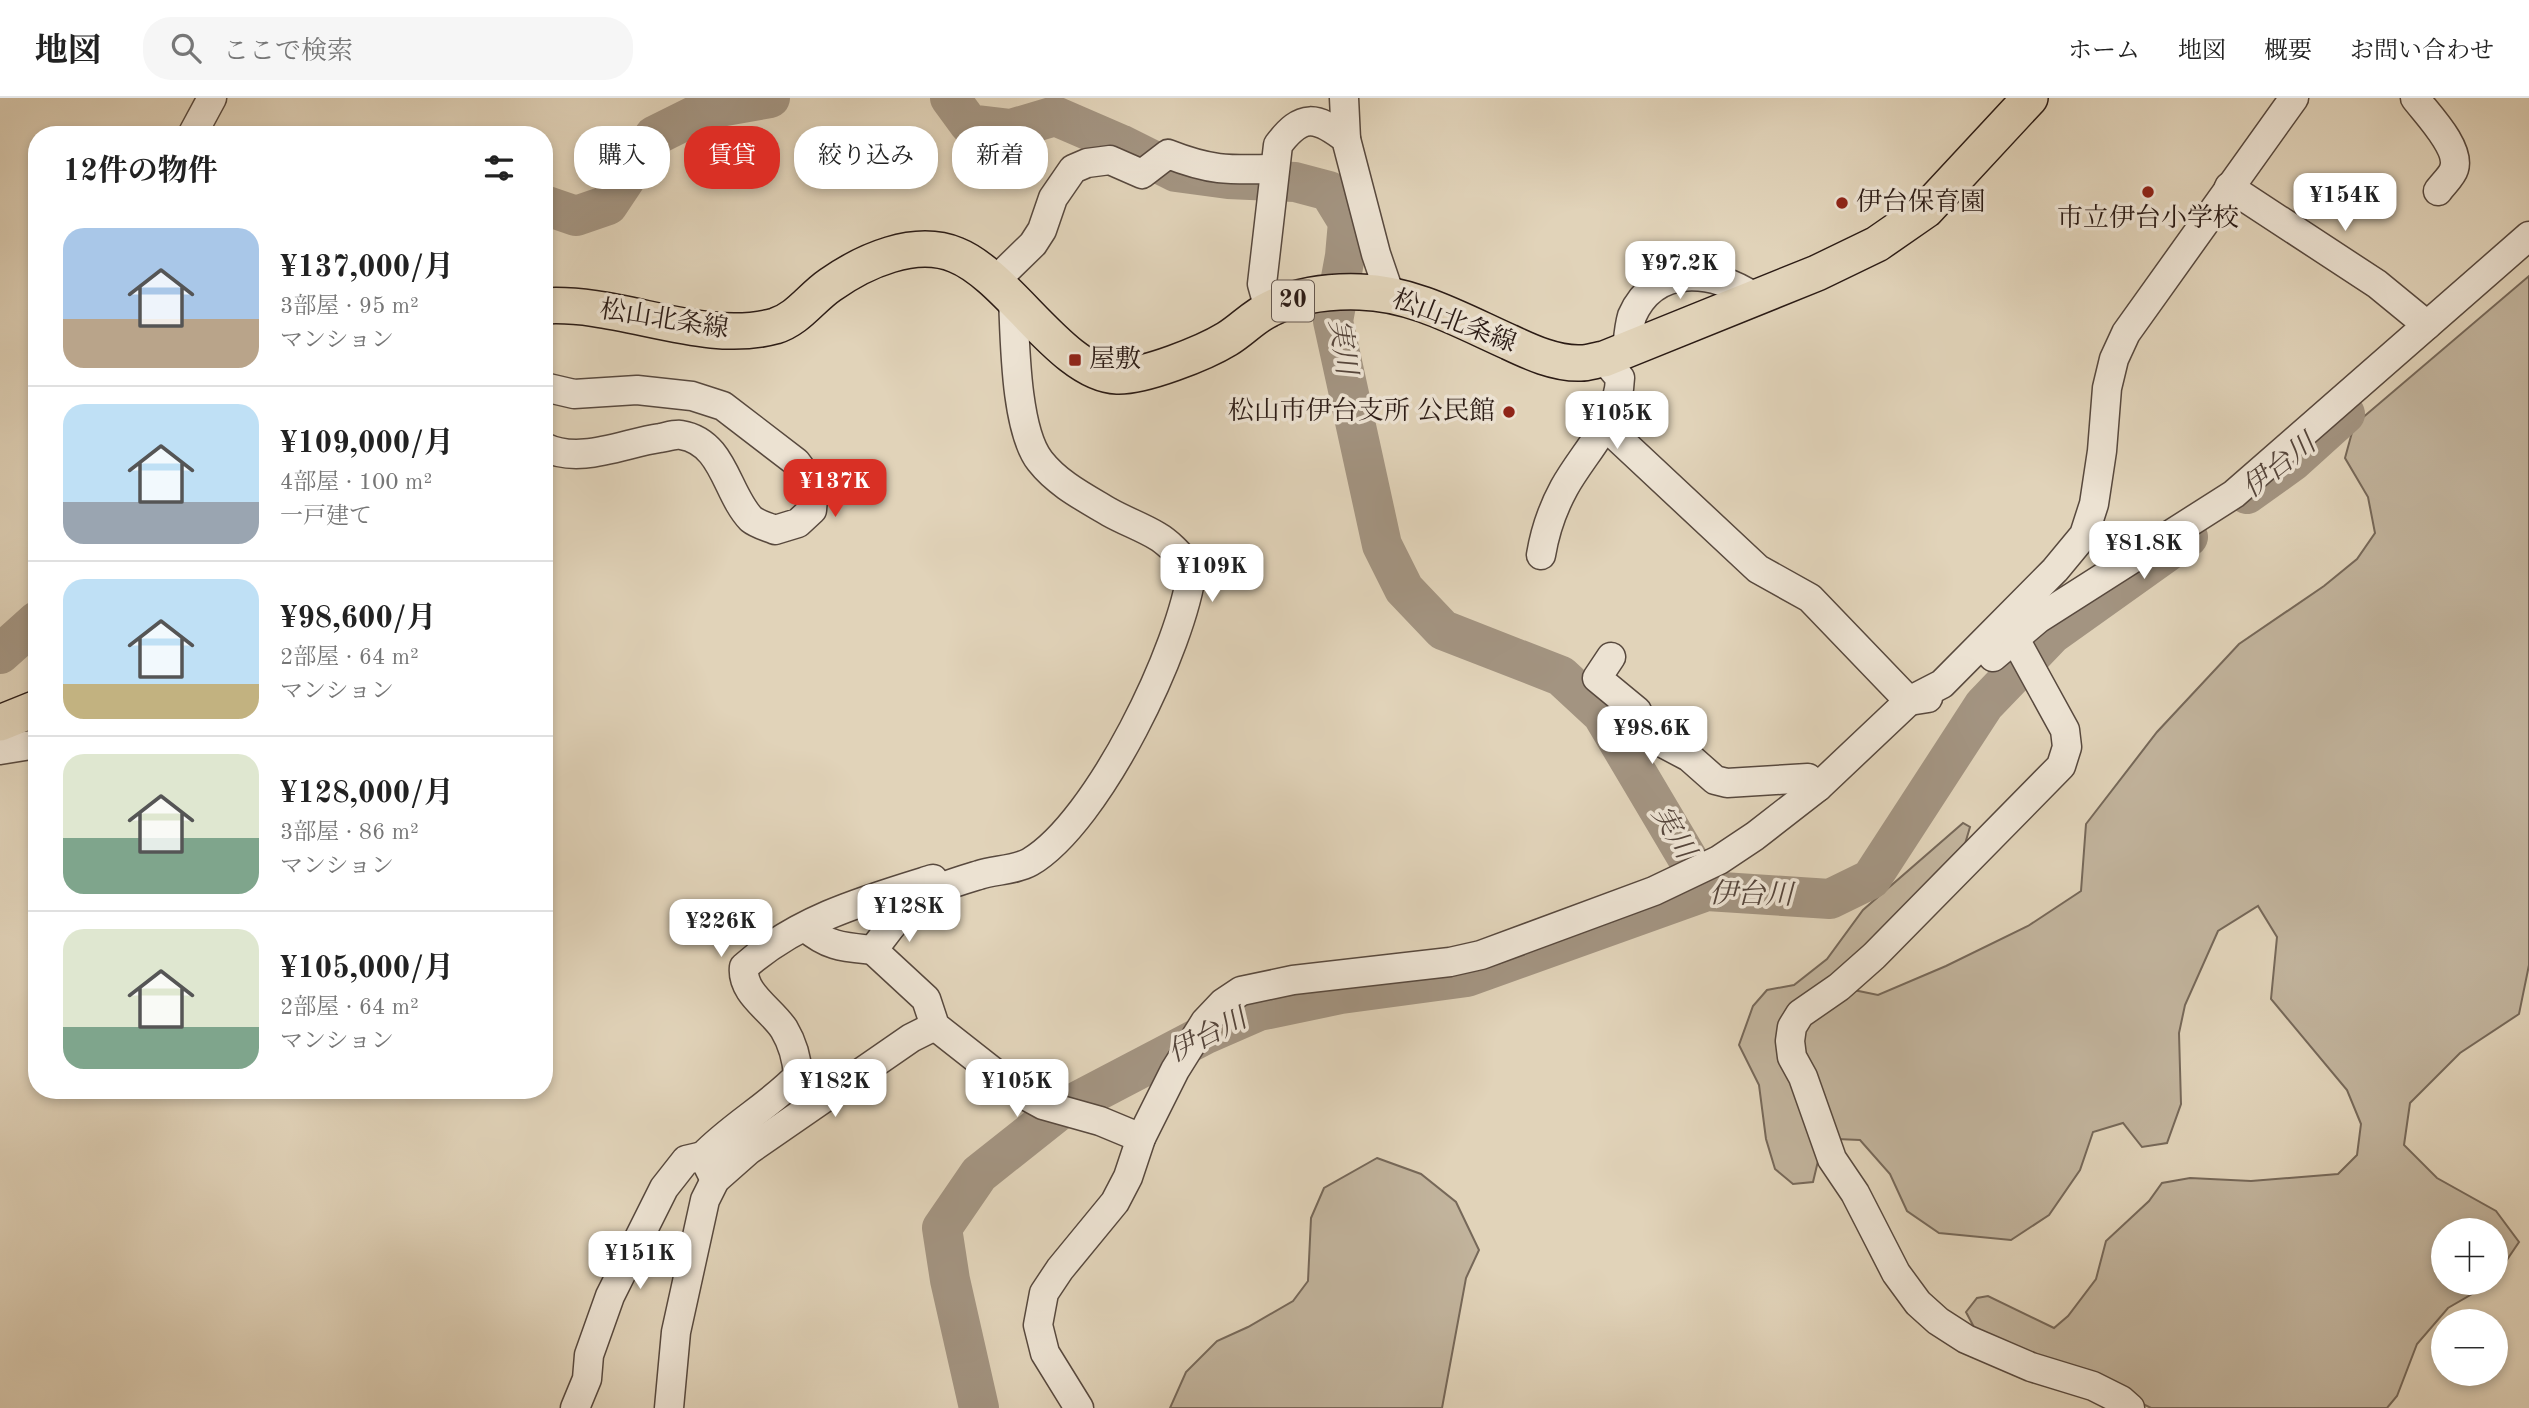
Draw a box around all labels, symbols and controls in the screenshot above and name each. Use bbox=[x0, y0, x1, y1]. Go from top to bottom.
search box bbox=[143, 17, 633, 80]
icon: search bbox=[167, 29, 205, 67]
text: 地図 bbox=[35, 36, 101, 69]
text: ここで検索 bbox=[223, 39, 353, 65]
text: ホーム bbox=[2068, 40, 2140, 64]
text: 地図 bbox=[2178, 40, 2226, 64]
text: 概要 bbox=[2264, 40, 2312, 64]
text: お問い合わせ bbox=[2350, 40, 2494, 64]
chip: 購入 bbox=[574, 126, 670, 189]
chip: 賃貸 bbox=[684, 126, 780, 189]
chip: 絞り込み bbox=[794, 126, 938, 189]
chip: 新着 bbox=[952, 126, 1048, 189]
icon: filters bbox=[480, 149, 518, 187]
text: 12件の物件 bbox=[63, 157, 218, 187]
pin: ¥154K bbox=[2296, 174, 2394, 233]
marker: 市立伊台小学校 bbox=[2140, 184, 2156, 200]
text: ¥154K bbox=[2309, 184, 2381, 207]
place label: 伊台保育園 bbox=[1856, 187, 1986, 216]
marker: 伊台保育園 bbox=[1834, 195, 1850, 211]
place label: 市立伊台小学校 bbox=[2057, 203, 2239, 232]
pin: ¥97.2K bbox=[1623, 242, 1737, 301]
text: ¥97.2K bbox=[1641, 252, 1719, 275]
text: ¥137,000/月 bbox=[280, 253, 454, 283]
icon: home bbox=[119, 256, 203, 340]
road number: 20 bbox=[1272, 280, 1314, 322]
street label: 松山北条線 bbox=[1389, 285, 1520, 357]
text: 3部屋 · 95 m² bbox=[280, 295, 419, 318]
street label: 松山北条線 bbox=[598, 295, 731, 343]
water label: 実川 bbox=[1323, 317, 1363, 380]
text: マンション bbox=[280, 329, 394, 352]
place label: 屋敷 bbox=[1089, 345, 1141, 373]
marker: 屋敷 bbox=[1067, 352, 1083, 368]
pin: ¥105K bbox=[1568, 392, 1666, 451]
place label: 松山市伊台支所 公民館 bbox=[1228, 396, 1495, 425]
text: ¥105K bbox=[1581, 402, 1653, 425]
marker: 松山市伊台支所 公民館 bbox=[1501, 404, 1517, 420]
water label: 伊台川 bbox=[2236, 426, 2324, 504]
text: ¥109,000/月 bbox=[280, 429, 454, 459]
icon: home bbox=[119, 432, 203, 516]
pin: ¥137K bbox=[786, 460, 884, 519]
text: ¥137K bbox=[799, 470, 871, 493]
text: 4部屋 · 100 m² bbox=[280, 471, 432, 494]
text: 一戸建て bbox=[280, 505, 372, 528]
pin: ¥81.8K bbox=[2087, 522, 2201, 581]
text: ¥81.8K bbox=[2105, 532, 2183, 555]
pin: ¥109K bbox=[1163, 545, 1261, 604]
text: ¥109K bbox=[1176, 555, 1248, 578]
text: ¥98,600/月 bbox=[280, 604, 436, 634]
icon: home bbox=[119, 607, 203, 691]
text: 2部屋 · 64 m² bbox=[280, 646, 419, 669]
text: マンション bbox=[280, 680, 394, 703]
pin: ¥98.6K bbox=[1595, 706, 1709, 766]
text: ¥98.6K bbox=[1613, 717, 1691, 740]
text: ¥128,000/月 bbox=[280, 779, 454, 809]
icon: home bbox=[119, 782, 203, 866]
water label: 実川 bbox=[1646, 800, 1703, 867]
text: 3部屋 · 86 m² bbox=[280, 821, 419, 844]
text: マンション bbox=[280, 855, 394, 878]
water label: 伊台川 bbox=[1709, 878, 1796, 911]
pin: ¥128K bbox=[860, 884, 958, 944]
text: ¥128K bbox=[873, 895, 945, 918]
pin: ¥226K bbox=[672, 900, 770, 959]
text: ¥226K bbox=[685, 910, 757, 933]
text: ¥105,000/月 bbox=[280, 954, 454, 984]
icon: home bbox=[119, 957, 203, 1041]
text: 2部屋 · 64 m² bbox=[280, 996, 419, 1019]
water label: 伊台川 bbox=[1163, 1001, 1254, 1069]
text: マンション bbox=[280, 1030, 394, 1053]
pin: ¥182K bbox=[786, 1060, 884, 1119]
pin: ¥105K bbox=[968, 1060, 1066, 1119]
text: ¥182K bbox=[799, 1070, 871, 1093]
text: ¥105K bbox=[981, 1070, 1053, 1093]
map controls bbox=[2431, 1218, 2508, 1386]
button: + bbox=[2431, 1218, 2508, 1295]
pin: ¥151K bbox=[591, 1232, 689, 1291]
text: ¥151K bbox=[604, 1242, 676, 1265]
button: − bbox=[2431, 1309, 2508, 1386]

